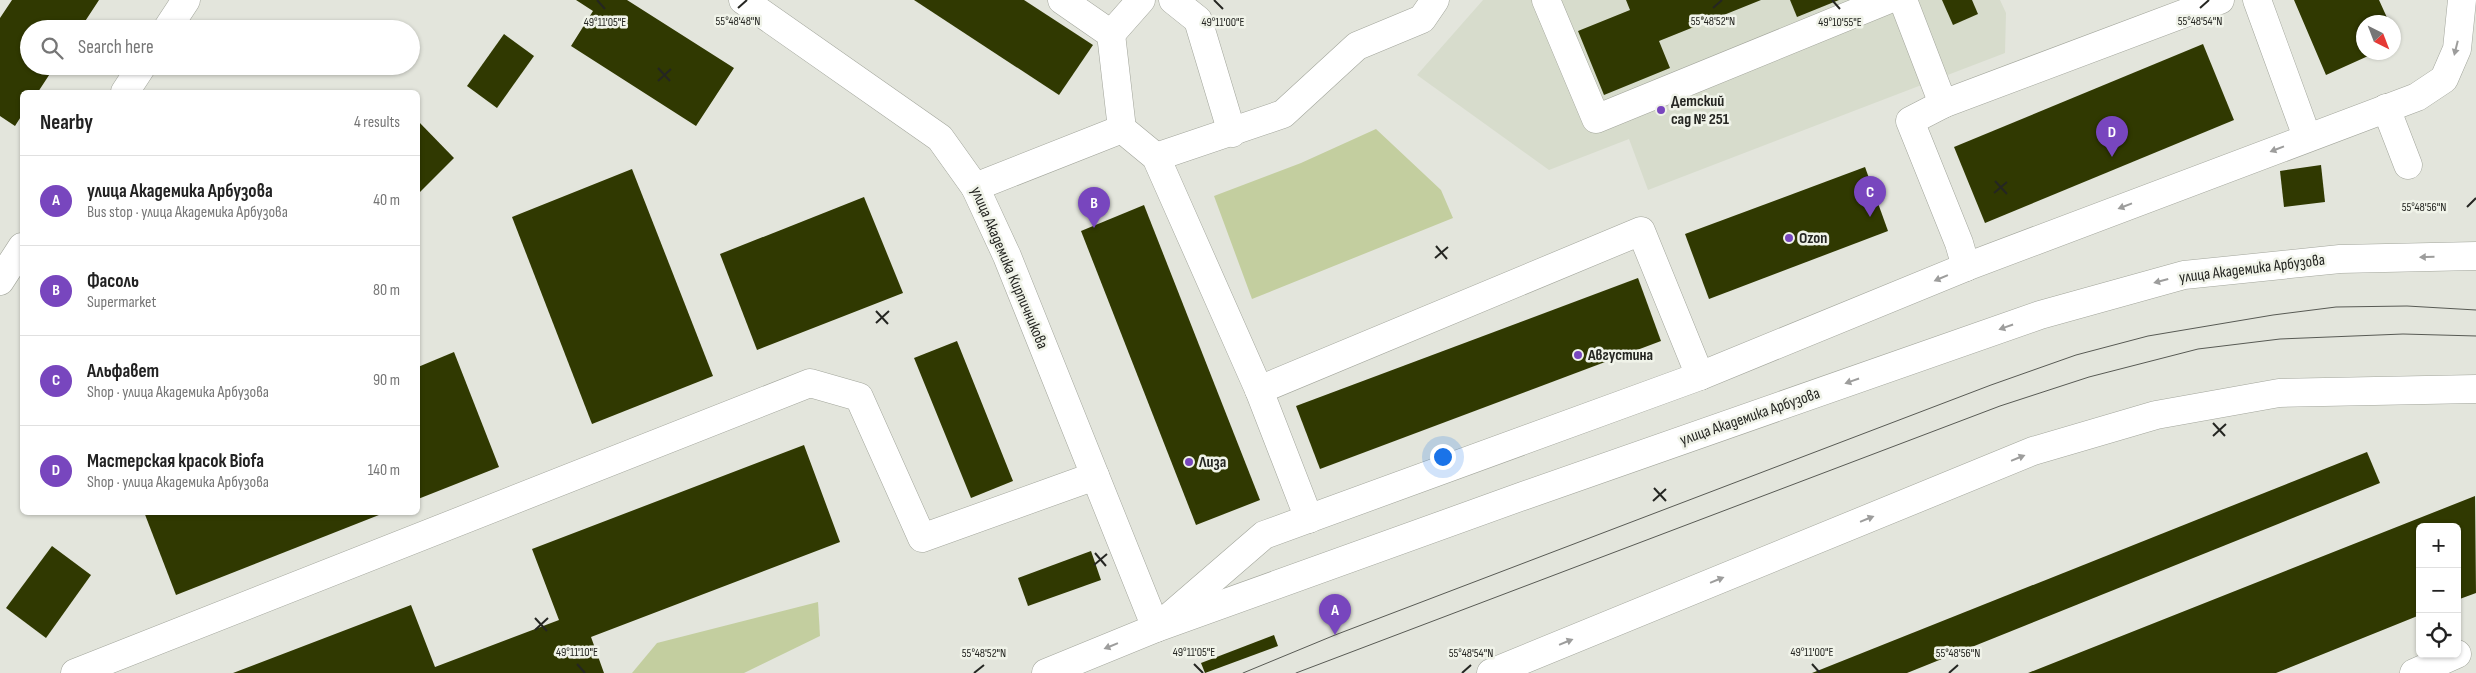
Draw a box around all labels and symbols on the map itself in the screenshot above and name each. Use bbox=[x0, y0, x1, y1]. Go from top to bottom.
text: 55°48'48"N bbox=[716, 14, 760, 29]
text: 55°48'52"N bbox=[1691, 14, 1735, 29]
text: 55°48'54"N bbox=[2178, 14, 2222, 29]
text: 49°11'05"E bbox=[584, 15, 626, 30]
text: 49°11'00"E bbox=[1201, 15, 1245, 30]
text: 49°10'55"E bbox=[1818, 15, 1862, 30]
north arrow bbox=[2356, 15, 2401, 60]
one-way arrow bbox=[2452, 41, 2460, 56]
place label: Детский сад № 251 bbox=[1671, 92, 1730, 129]
marker: Детский сад № 251 bbox=[1655, 104, 1667, 116]
pin: D bbox=[2096, 116, 2128, 157]
one-way arrow bbox=[2270, 145, 2284, 153]
pin: C bbox=[1854, 176, 1886, 217]
street label: улица Академика Кирпичникова bbox=[966, 184, 1052, 352]
pin: B bbox=[1078, 187, 1110, 228]
text: 55°48'56"N bbox=[2402, 200, 2446, 215]
one-way arrow bbox=[2118, 203, 2132, 211]
place label: Ozon bbox=[1799, 229, 1827, 248]
marker: Ozon bbox=[1783, 232, 1795, 244]
street label: улица Академика Арбузова bbox=[2178, 251, 2326, 287]
one-way arrow bbox=[2419, 253, 2435, 261]
one-way arrow bbox=[1934, 274, 1948, 282]
one-way arrow bbox=[2154, 278, 2169, 286]
one-way arrow bbox=[1998, 324, 2013, 331]
place label: Августина bbox=[1587, 346, 1653, 365]
marker: Августина bbox=[1572, 349, 1584, 361]
one-way arrow bbox=[1845, 378, 1860, 385]
street label: улица Академика Арбузова bbox=[1678, 384, 1822, 450]
your location bbox=[1430, 444, 1456, 470]
place label: Лиза bbox=[1198, 453, 1226, 472]
one-way arrow bbox=[2011, 453, 2025, 461]
marker: Лиза bbox=[1183, 456, 1195, 468]
one-way arrow bbox=[1860, 515, 1875, 522]
one-way arrow bbox=[1710, 576, 1724, 584]
pin: A bbox=[1319, 594, 1351, 635]
one-way arrow bbox=[1559, 637, 1574, 645]
one-way arrow bbox=[1104, 643, 1118, 651]
text: 49°11'10"E bbox=[556, 645, 598, 660]
text: 49°11'05"E bbox=[1173, 645, 1215, 660]
text: 49°11'00"E bbox=[1790, 645, 1834, 660]
text: 55°48'52"N bbox=[962, 646, 1006, 661]
text: 55°48'54"N bbox=[1449, 646, 1493, 661]
text: 55°48'56"N bbox=[1936, 646, 1980, 661]

